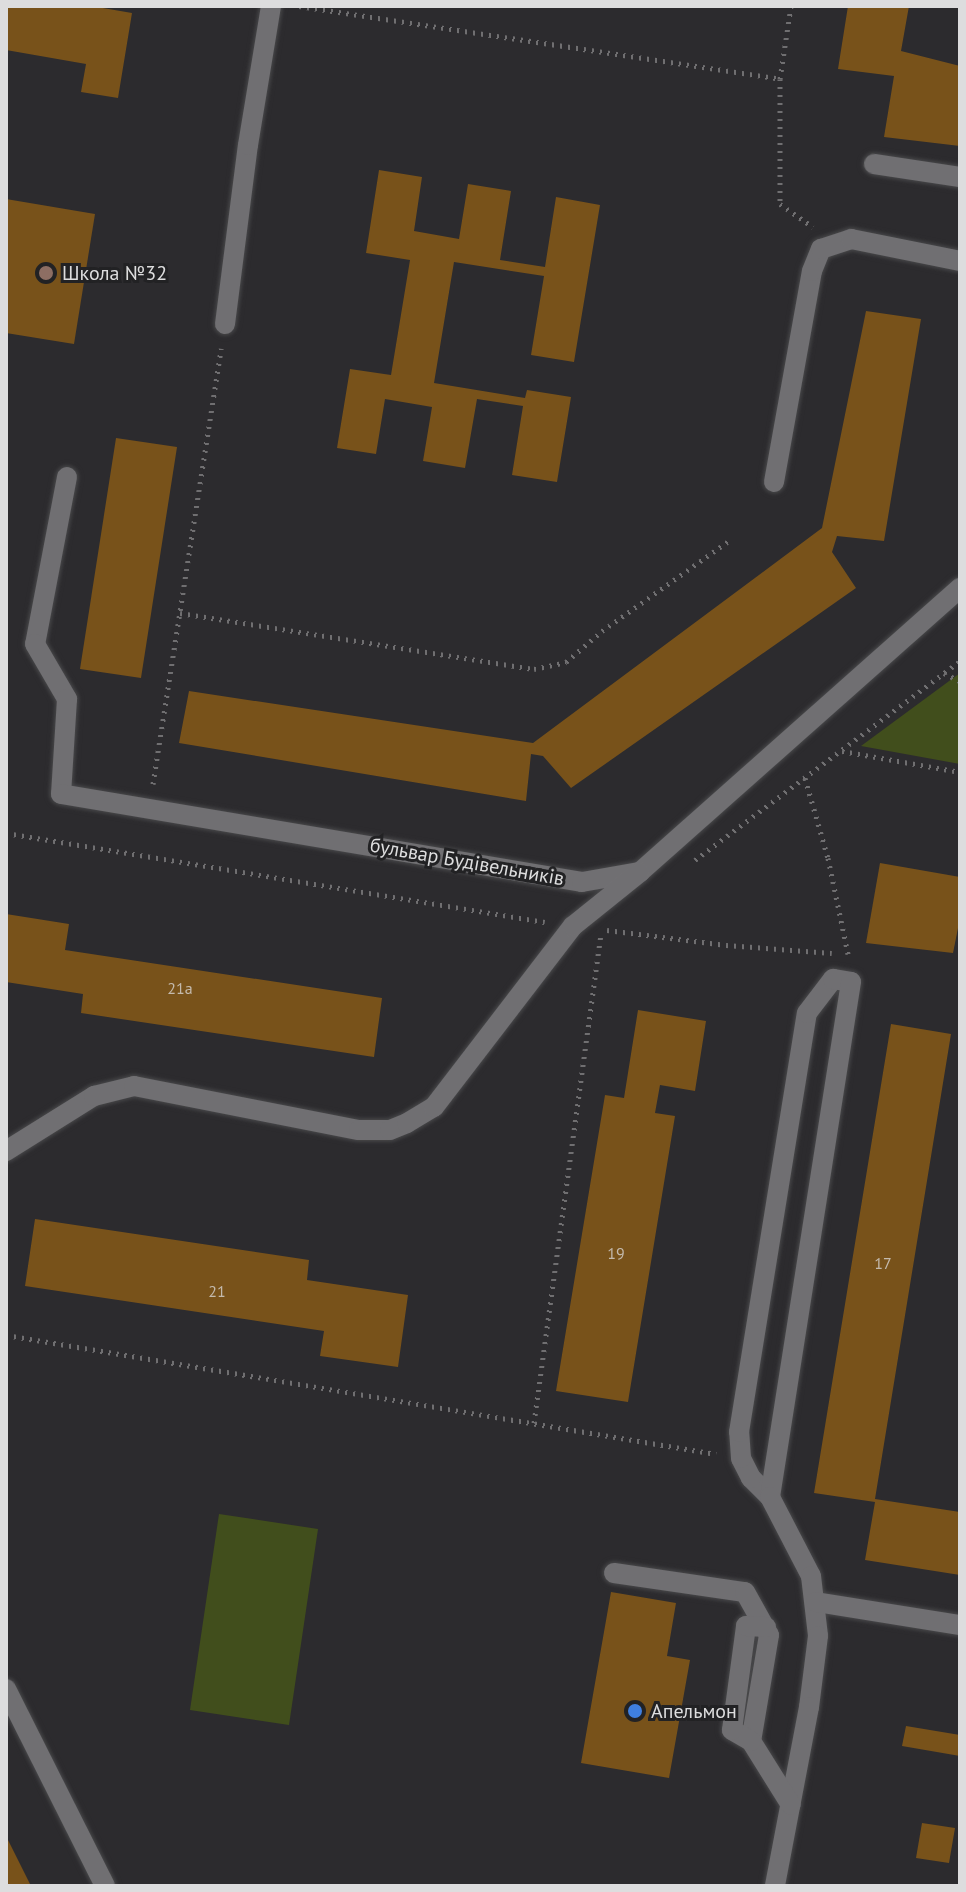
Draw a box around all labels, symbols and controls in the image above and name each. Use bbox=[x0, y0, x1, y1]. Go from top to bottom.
place label: Школа №32 bbox=[62, 261, 167, 285]
marker: Школа №32 bbox=[37, 264, 55, 282]
street label: бульвар Будівельників bbox=[368, 833, 566, 891]
house number: 21а bbox=[167, 978, 193, 998]
house number: 19 bbox=[607, 1243, 625, 1263]
house number: 17 bbox=[874, 1253, 892, 1273]
house number: 21 bbox=[208, 1281, 226, 1301]
place label: Апельмон bbox=[651, 1699, 737, 1723]
marker: Апельмон bbox=[626, 1702, 644, 1720]

